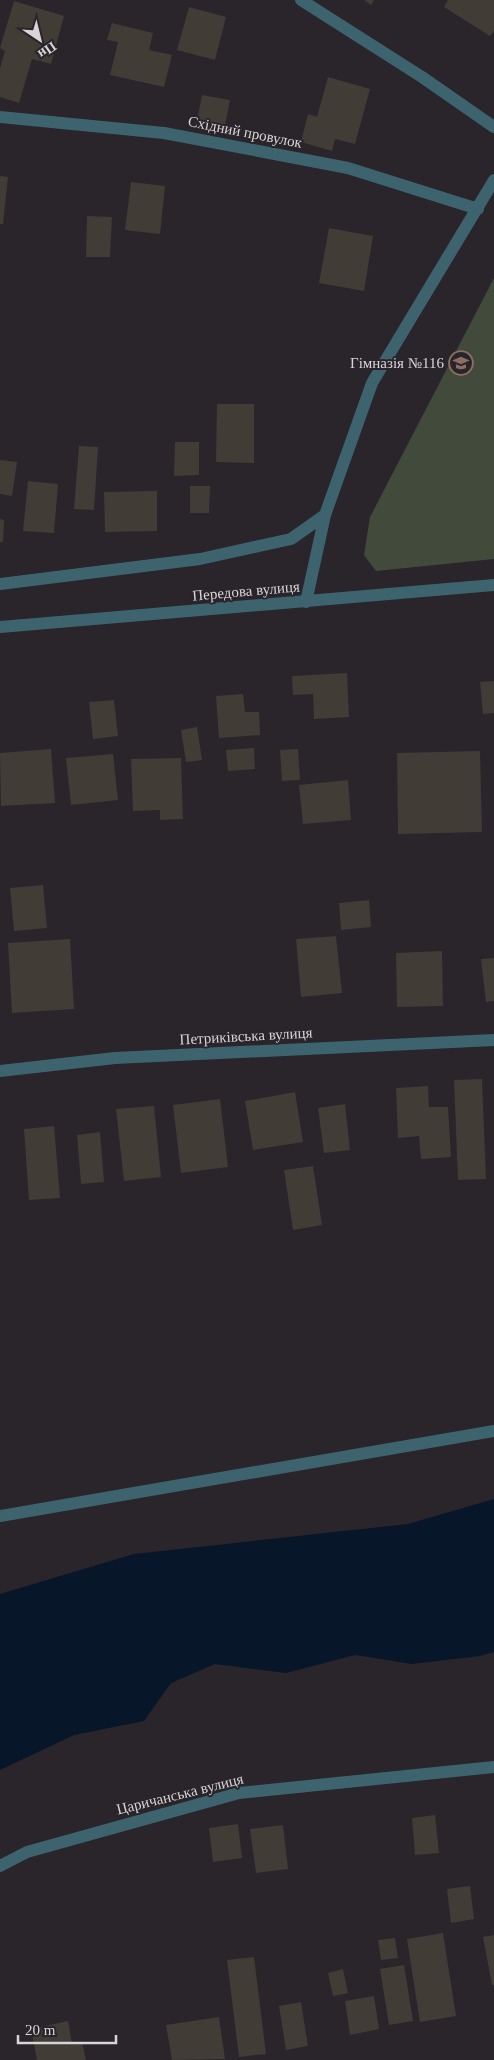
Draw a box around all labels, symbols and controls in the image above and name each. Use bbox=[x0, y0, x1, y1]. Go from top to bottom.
north arrow bbox=[15, 15, 65, 65]
text: Пн bbox=[35, 39, 59, 62]
street label: Східний провулок bbox=[187, 113, 304, 151]
school or university icon: Гімназія №116 bbox=[448, 350, 474, 376]
place label: Гімназія №116 bbox=[350, 355, 444, 371]
street label: Передова вулиця bbox=[192, 578, 300, 604]
street label: Петриківська вулиця bbox=[179, 1025, 313, 1047]
street label: Царичанська вулиця bbox=[115, 1770, 245, 1817]
scale bar bbox=[18, 2012, 115, 2044]
text: 20 m bbox=[25, 2022, 56, 2038]

